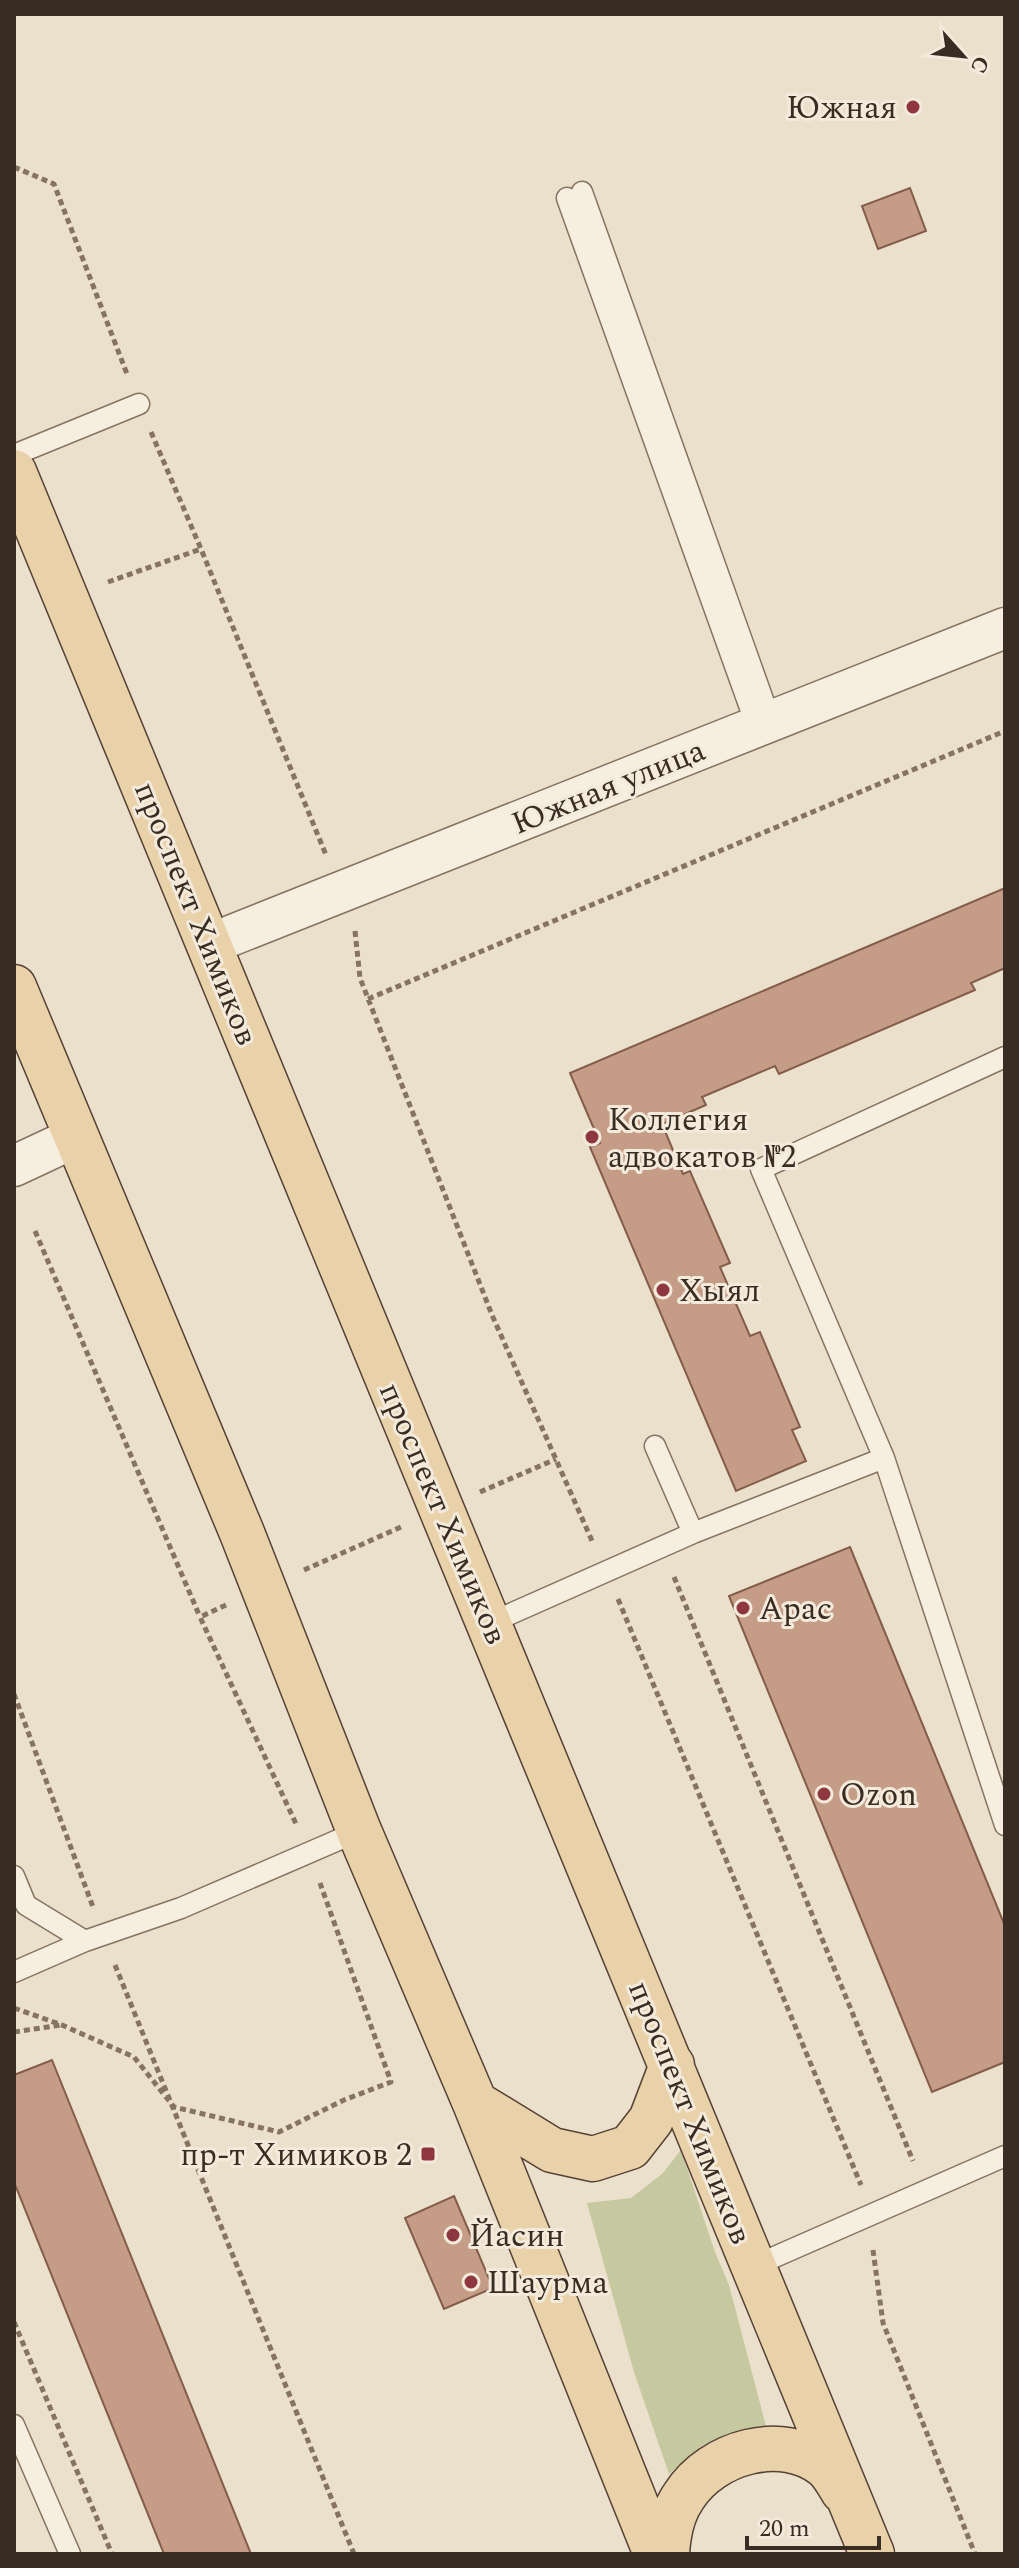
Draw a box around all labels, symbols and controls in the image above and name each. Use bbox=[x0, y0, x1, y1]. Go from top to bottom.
north arrow bbox=[923, 16, 1003, 96]
text: С bbox=[961, 50, 998, 79]
place label: Южная bbox=[786, 84, 897, 133]
marker: Южная bbox=[904, 98, 922, 116]
street label: Южная улица bbox=[504, 726, 713, 849]
street label: проспект Химиков bbox=[120, 774, 271, 1053]
place label: Коллегия адвокатов №2 bbox=[608, 1096, 796, 1182]
marker: Коллегия адвокатов №2 bbox=[583, 1128, 601, 1146]
place label: Хыял bbox=[679, 1267, 760, 1316]
marker: Хыял bbox=[654, 1281, 672, 1299]
street label: проспект Химиков bbox=[365, 1375, 520, 1652]
place label: Арас bbox=[759, 1585, 832, 1634]
marker: Арас bbox=[734, 1599, 752, 1617]
place label: Ozon bbox=[840, 1771, 917, 1820]
marker: Ozon bbox=[815, 1785, 833, 1803]
street label: проспект Химиков bbox=[614, 1973, 765, 2252]
place label: пр-т Химиков 2 bbox=[180, 2131, 412, 2180]
marker: пр-т Химиков 2 bbox=[419, 2145, 437, 2163]
place label: Йасин bbox=[469, 2212, 564, 2261]
marker: Йасин bbox=[444, 2226, 462, 2244]
place label: Шаурма bbox=[487, 2259, 609, 2308]
marker: Шаурма bbox=[462, 2273, 480, 2291]
scale bar bbox=[747, 2500, 879, 2550]
text: 20 m bbox=[759, 2511, 810, 2547]

